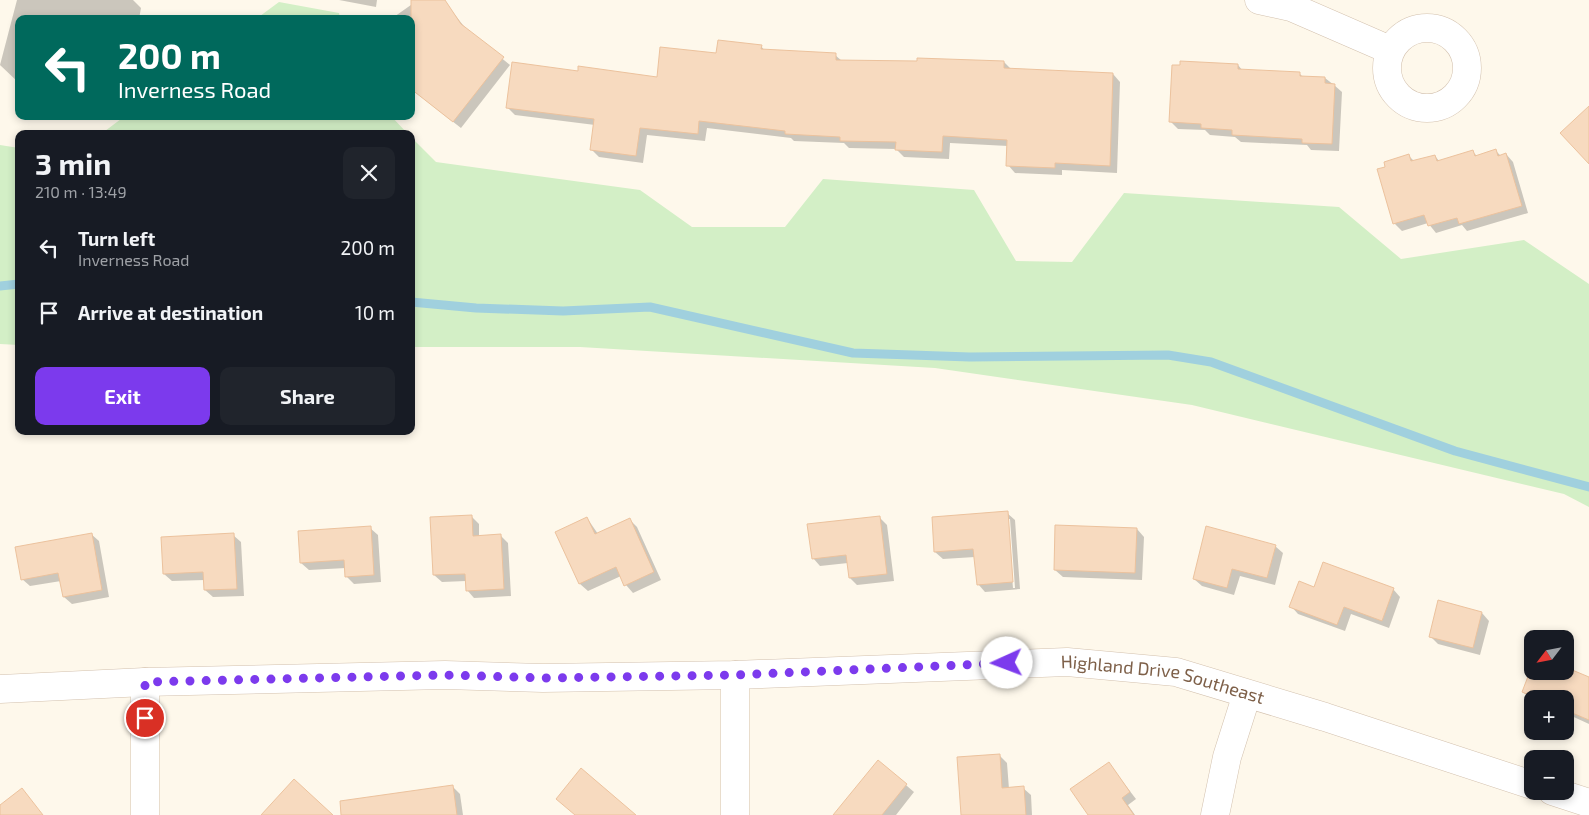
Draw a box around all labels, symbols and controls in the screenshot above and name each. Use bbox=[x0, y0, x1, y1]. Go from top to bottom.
text: 200 m bbox=[118, 34, 221, 76]
icon: left bbox=[35, 35, 100, 100]
text: Inverness Road bbox=[118, 76, 271, 102]
text: 3 min bbox=[35, 145, 111, 181]
button: close bbox=[343, 147, 395, 199]
text: 210 m · 13:49 bbox=[35, 182, 127, 201]
text: Turn left bbox=[78, 227, 155, 250]
icon: left bbox=[35, 234, 63, 262]
text: 200 m bbox=[341, 236, 395, 259]
text: Inverness Road bbox=[78, 250, 189, 269]
icon: arrive bbox=[35, 299, 63, 327]
text: Arrive at destination bbox=[78, 301, 263, 324]
text: 10 m bbox=[355, 301, 395, 324]
button: Exit bbox=[35, 367, 210, 425]
button: Share bbox=[220, 367, 395, 425]
north arrow bbox=[1524, 630, 1574, 680]
map controls bbox=[1524, 630, 1574, 800]
position arrow bbox=[980, 636, 1032, 688]
street label: Highland Drive Southeast bbox=[1060, 650, 1267, 708]
button: + bbox=[1524, 690, 1574, 740]
pin bbox=[124, 697, 166, 739]
icon: arrive bbox=[131, 704, 159, 732]
button: − bbox=[1524, 750, 1574, 800]

